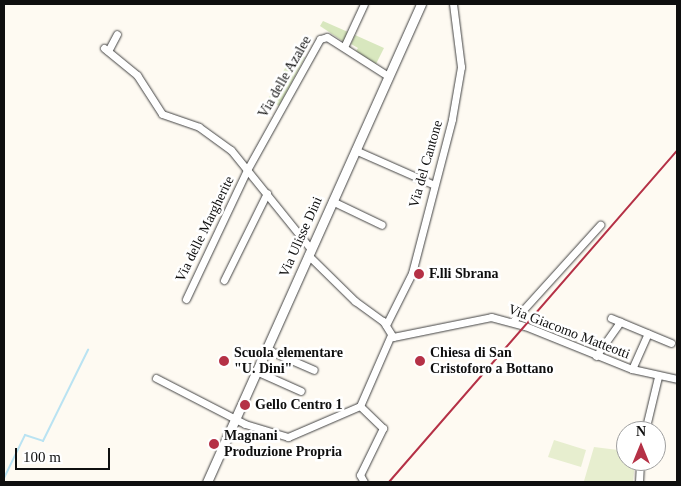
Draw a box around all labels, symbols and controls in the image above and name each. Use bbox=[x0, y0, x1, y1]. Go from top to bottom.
street label: Via delle Azalee bbox=[255, 33, 315, 121]
street label: Via del Cantone bbox=[406, 118, 446, 210]
street label: Via delle Margherite bbox=[172, 173, 238, 285]
street label: Via Ulisse Dini bbox=[276, 194, 326, 280]
place label: F.lli Sbrana bbox=[429, 266, 499, 282]
marker: F.lli Sbrana bbox=[413, 268, 425, 280]
street label: Via Giacomo Matteotti bbox=[506, 301, 632, 363]
place label: Scuola elementare "U. Dini" bbox=[234, 345, 343, 378]
place label: Chiesa di San Cristoforo a Bottano bbox=[430, 345, 553, 378]
marker: Scuola elementare "U. Dini" bbox=[218, 355, 230, 367]
marker: Chiesa di San Cristoforo a Bottano bbox=[414, 355, 426, 367]
place label: Gello Centro 1 bbox=[255, 397, 343, 413]
marker: Gello Centro 1 bbox=[239, 399, 251, 411]
north arrow bbox=[616, 421, 666, 471]
text: N bbox=[636, 424, 646, 439]
place label: Magnani Produzione Propria bbox=[224, 428, 342, 461]
scale bar bbox=[18, 438, 112, 470]
marker: Magnani Produzione Propria bbox=[208, 438, 220, 450]
text: 100 m bbox=[23, 449, 61, 465]

